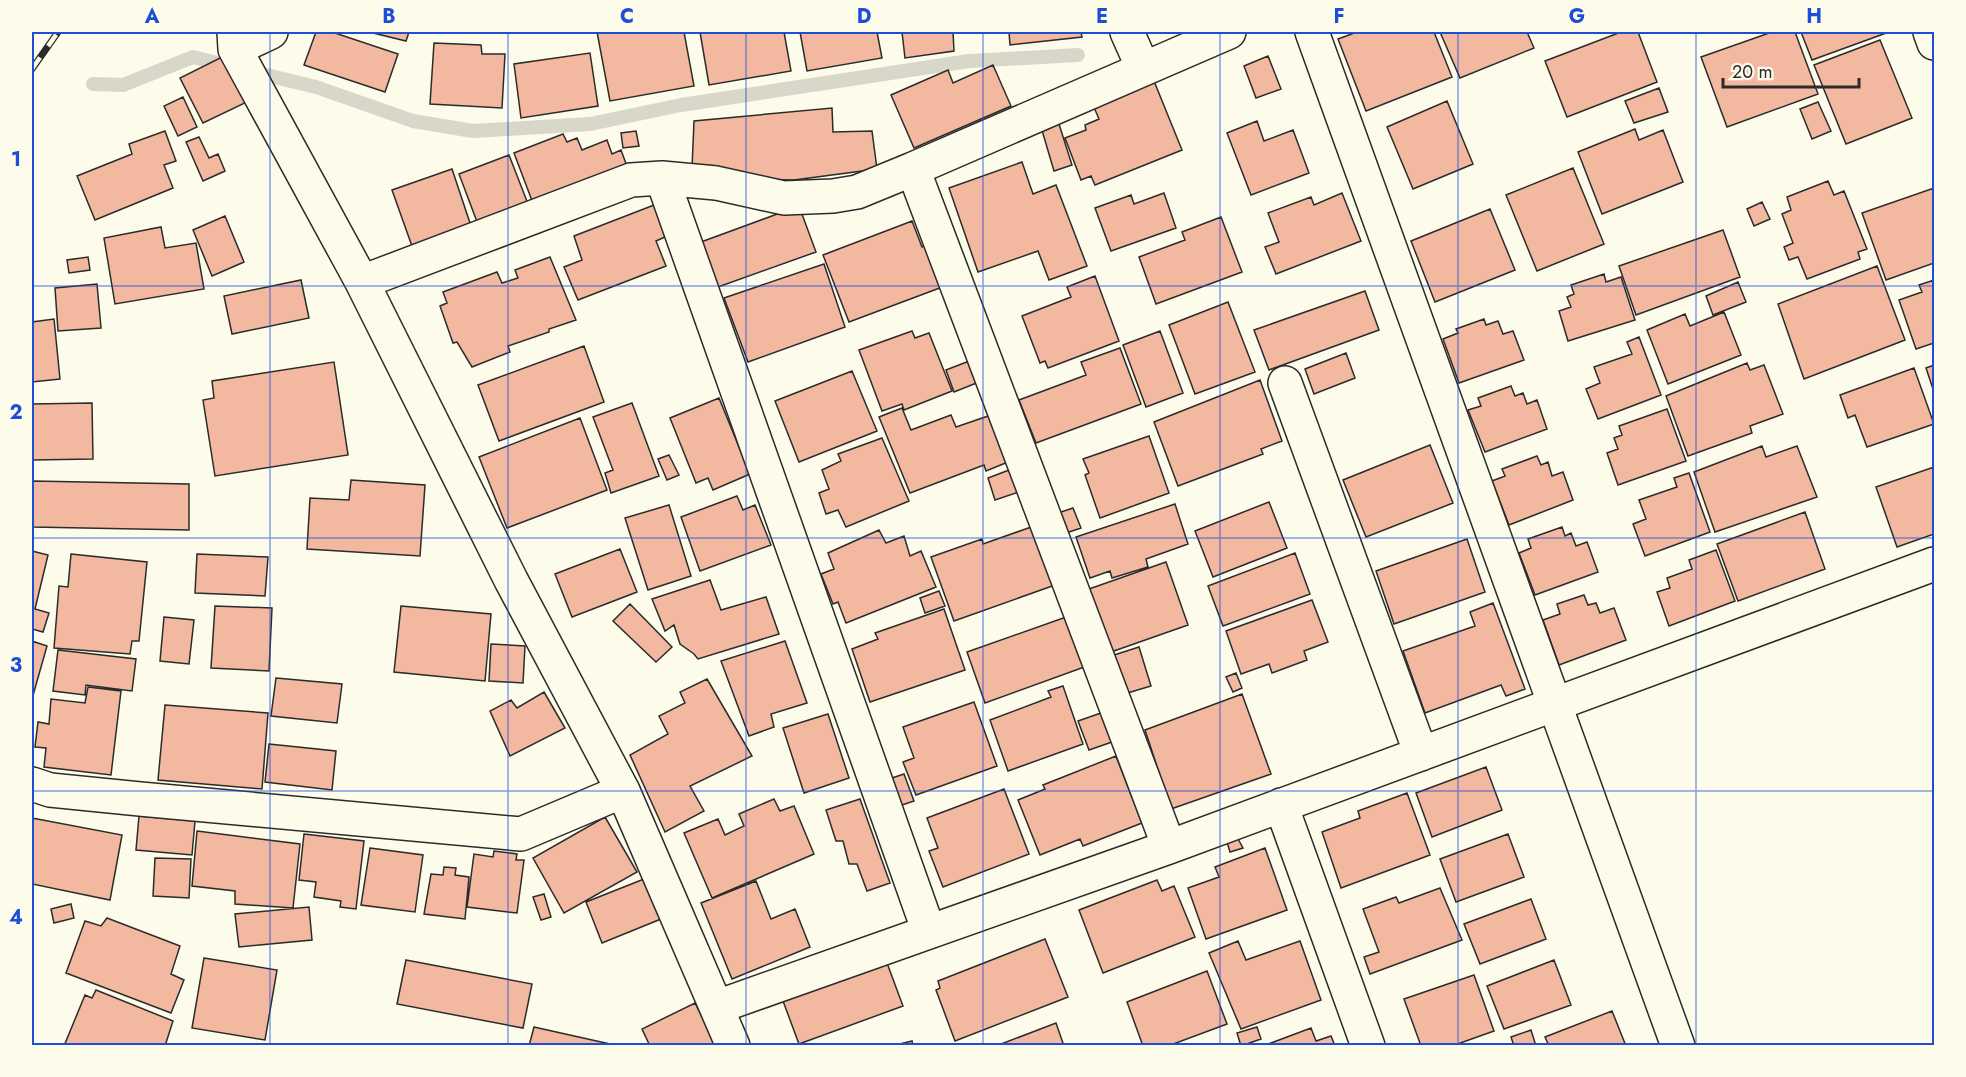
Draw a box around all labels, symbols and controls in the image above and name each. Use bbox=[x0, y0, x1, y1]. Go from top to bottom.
text: A bbox=[144, 2, 160, 31]
text: B bbox=[382, 2, 396, 31]
text: C bbox=[620, 2, 634, 31]
text: D bbox=[857, 2, 871, 31]
text: E bbox=[1096, 2, 1108, 31]
text: F bbox=[1333, 2, 1345, 31]
text: G bbox=[1569, 2, 1585, 31]
text: H bbox=[1806, 2, 1822, 31]
scale bar bbox=[1723, 51, 1860, 89]
text: 20 m bbox=[1732, 59, 1772, 85]
text: 1 bbox=[11, 145, 21, 174]
text: 2 bbox=[9, 398, 23, 427]
text: 3 bbox=[10, 651, 22, 680]
text: 4 bbox=[9, 903, 23, 932]

